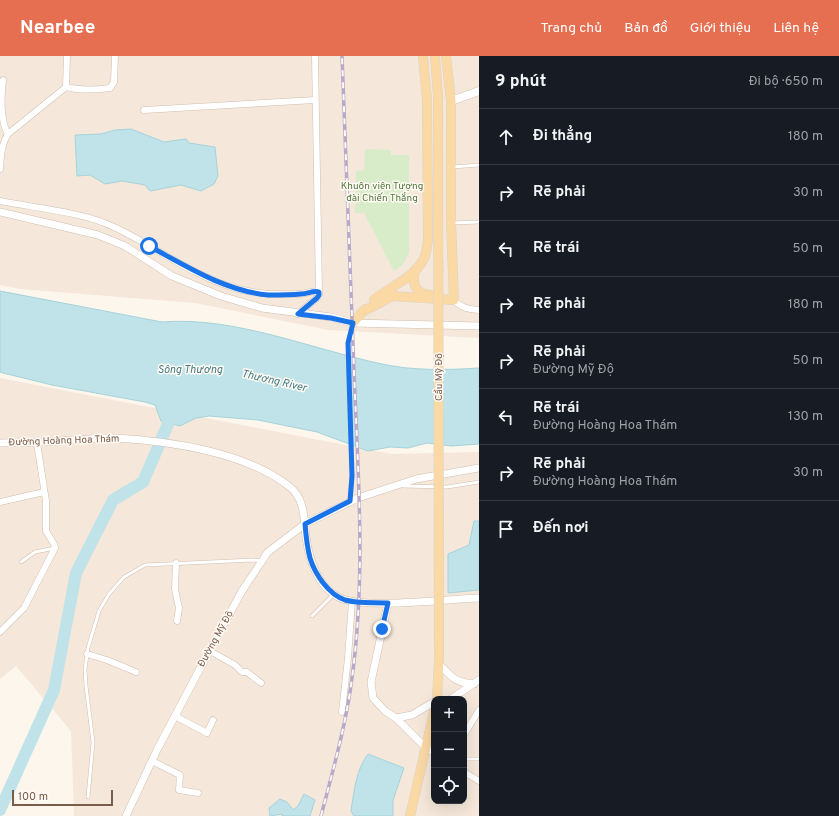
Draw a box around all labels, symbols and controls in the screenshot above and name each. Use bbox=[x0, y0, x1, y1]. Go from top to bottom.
text: Nearbee bbox=[20, 16, 95, 40]
text: Trang chủ bbox=[540, 20, 602, 37]
text: Bản đồ bbox=[624, 20, 668, 37]
text: Giới thiệu bbox=[690, 20, 751, 37]
text: Liên hệ bbox=[773, 20, 819, 37]
text: 9 phút bbox=[495, 71, 546, 93]
text: Đi bộ · 650 m bbox=[749, 74, 823, 90]
icon: ahead bbox=[495, 126, 517, 148]
text: Đi thẳng bbox=[533, 127, 592, 146]
text: 180 m bbox=[788, 129, 823, 145]
park label: Khuôn viên Tượng đài Chiến Thắng bbox=[341, 180, 423, 205]
icon: right bbox=[495, 182, 517, 204]
text: Rẽ phải bbox=[533, 183, 586, 202]
text: 30 m bbox=[793, 185, 823, 201]
route start bbox=[140, 237, 158, 255]
icon: left bbox=[495, 238, 517, 260]
text: Rẽ trái bbox=[533, 239, 580, 258]
text: 50 m bbox=[793, 241, 823, 257]
icon: right bbox=[495, 294, 517, 316]
text: Rẽ phải bbox=[533, 295, 586, 314]
text: 180 m bbox=[788, 297, 823, 313]
text: Rẽ phải bbox=[533, 343, 586, 362]
icon: right bbox=[495, 350, 517, 372]
street label: Cầu Mỹ Độ bbox=[433, 353, 446, 401]
text: 50 m bbox=[793, 353, 823, 369]
text: Đường Mỹ Độ bbox=[533, 362, 614, 378]
water label: Sông Thương bbox=[157, 363, 224, 377]
water label: Thương River bbox=[240, 367, 309, 395]
text: Rẽ trái bbox=[533, 399, 580, 418]
icon: left bbox=[495, 406, 517, 428]
text: 130 m bbox=[788, 409, 823, 425]
text: Đường Hoàng Hoa Thám bbox=[533, 418, 677, 434]
street label: Đường Hoàng Hoa Thám bbox=[8, 433, 120, 449]
text: Rẽ phải bbox=[533, 455, 586, 474]
icon: right bbox=[495, 462, 517, 484]
text: 30 m bbox=[793, 465, 823, 481]
text: Đường Hoàng Hoa Thám bbox=[533, 474, 677, 490]
icon: arrive bbox=[495, 518, 517, 540]
text: Đến nơi bbox=[533, 519, 589, 538]
street label: Đường Mỹ Độ bbox=[195, 608, 237, 669]
route end bbox=[373, 620, 391, 638]
map controls bbox=[431, 696, 467, 804]
button: + bbox=[431, 696, 467, 732]
button: − bbox=[431, 732, 467, 768]
button: locate bbox=[431, 768, 467, 804]
scale bar bbox=[12, 788, 113, 807]
text: 100 m bbox=[18, 790, 48, 804]

